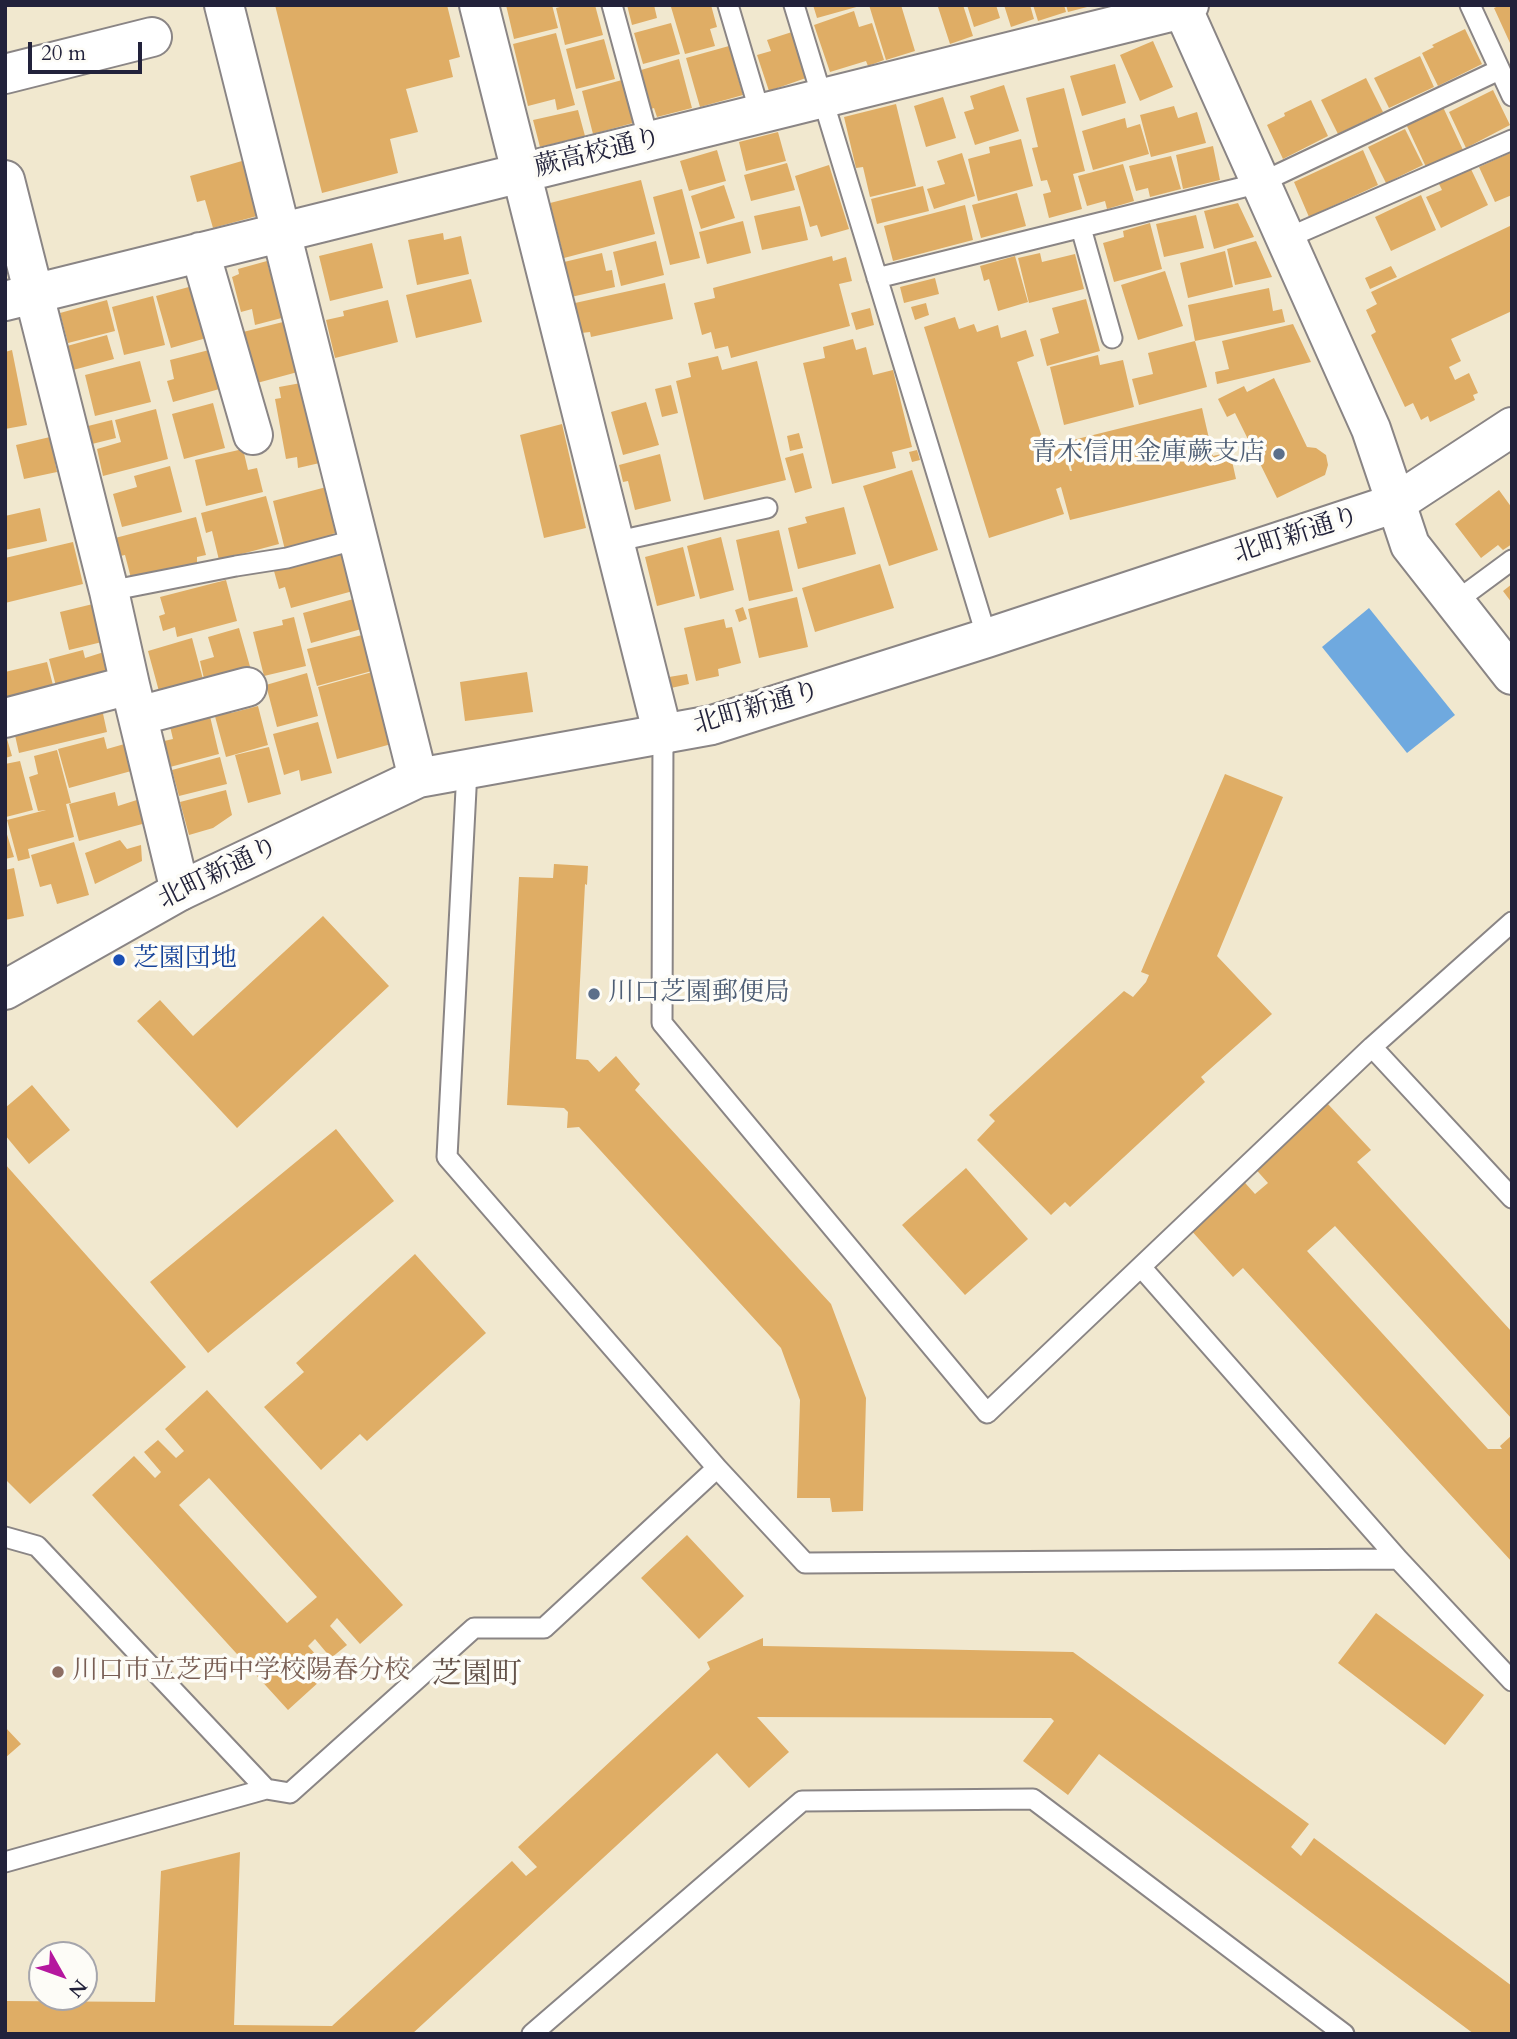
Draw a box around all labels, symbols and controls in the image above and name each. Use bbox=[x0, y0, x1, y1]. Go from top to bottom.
scale bar bbox=[32, 28, 145, 72]
text: 20 m bbox=[41, 39, 86, 68]
street label: 蕨高校通り bbox=[531, 123, 665, 185]
place label: 青木信用金庫蕨支店 bbox=[1031, 438, 1265, 470]
marker: 青木信用金庫蕨支店 bbox=[1271, 446, 1287, 462]
street label: 北町新通り bbox=[1230, 501, 1364, 571]
street label: 北町新通り bbox=[690, 676, 824, 742]
street label: 北町新通り bbox=[154, 831, 284, 917]
place label: 芝園団地 bbox=[133, 944, 237, 976]
marker: 芝園団地 bbox=[111, 952, 127, 968]
place label: 川口芝園郵便局 bbox=[608, 978, 790, 1010]
marker: 川口芝園郵便局 bbox=[586, 986, 602, 1002]
place label: 川口市立芝西中学校陽春分校 bbox=[72, 1656, 410, 1688]
district label: 芝園町 bbox=[432, 1658, 522, 1694]
marker: 川口市立芝西中学校陽春分校 bbox=[50, 1664, 66, 1680]
north arrow bbox=[28, 1941, 98, 2011]
text: N bbox=[62, 1974, 93, 2003]

